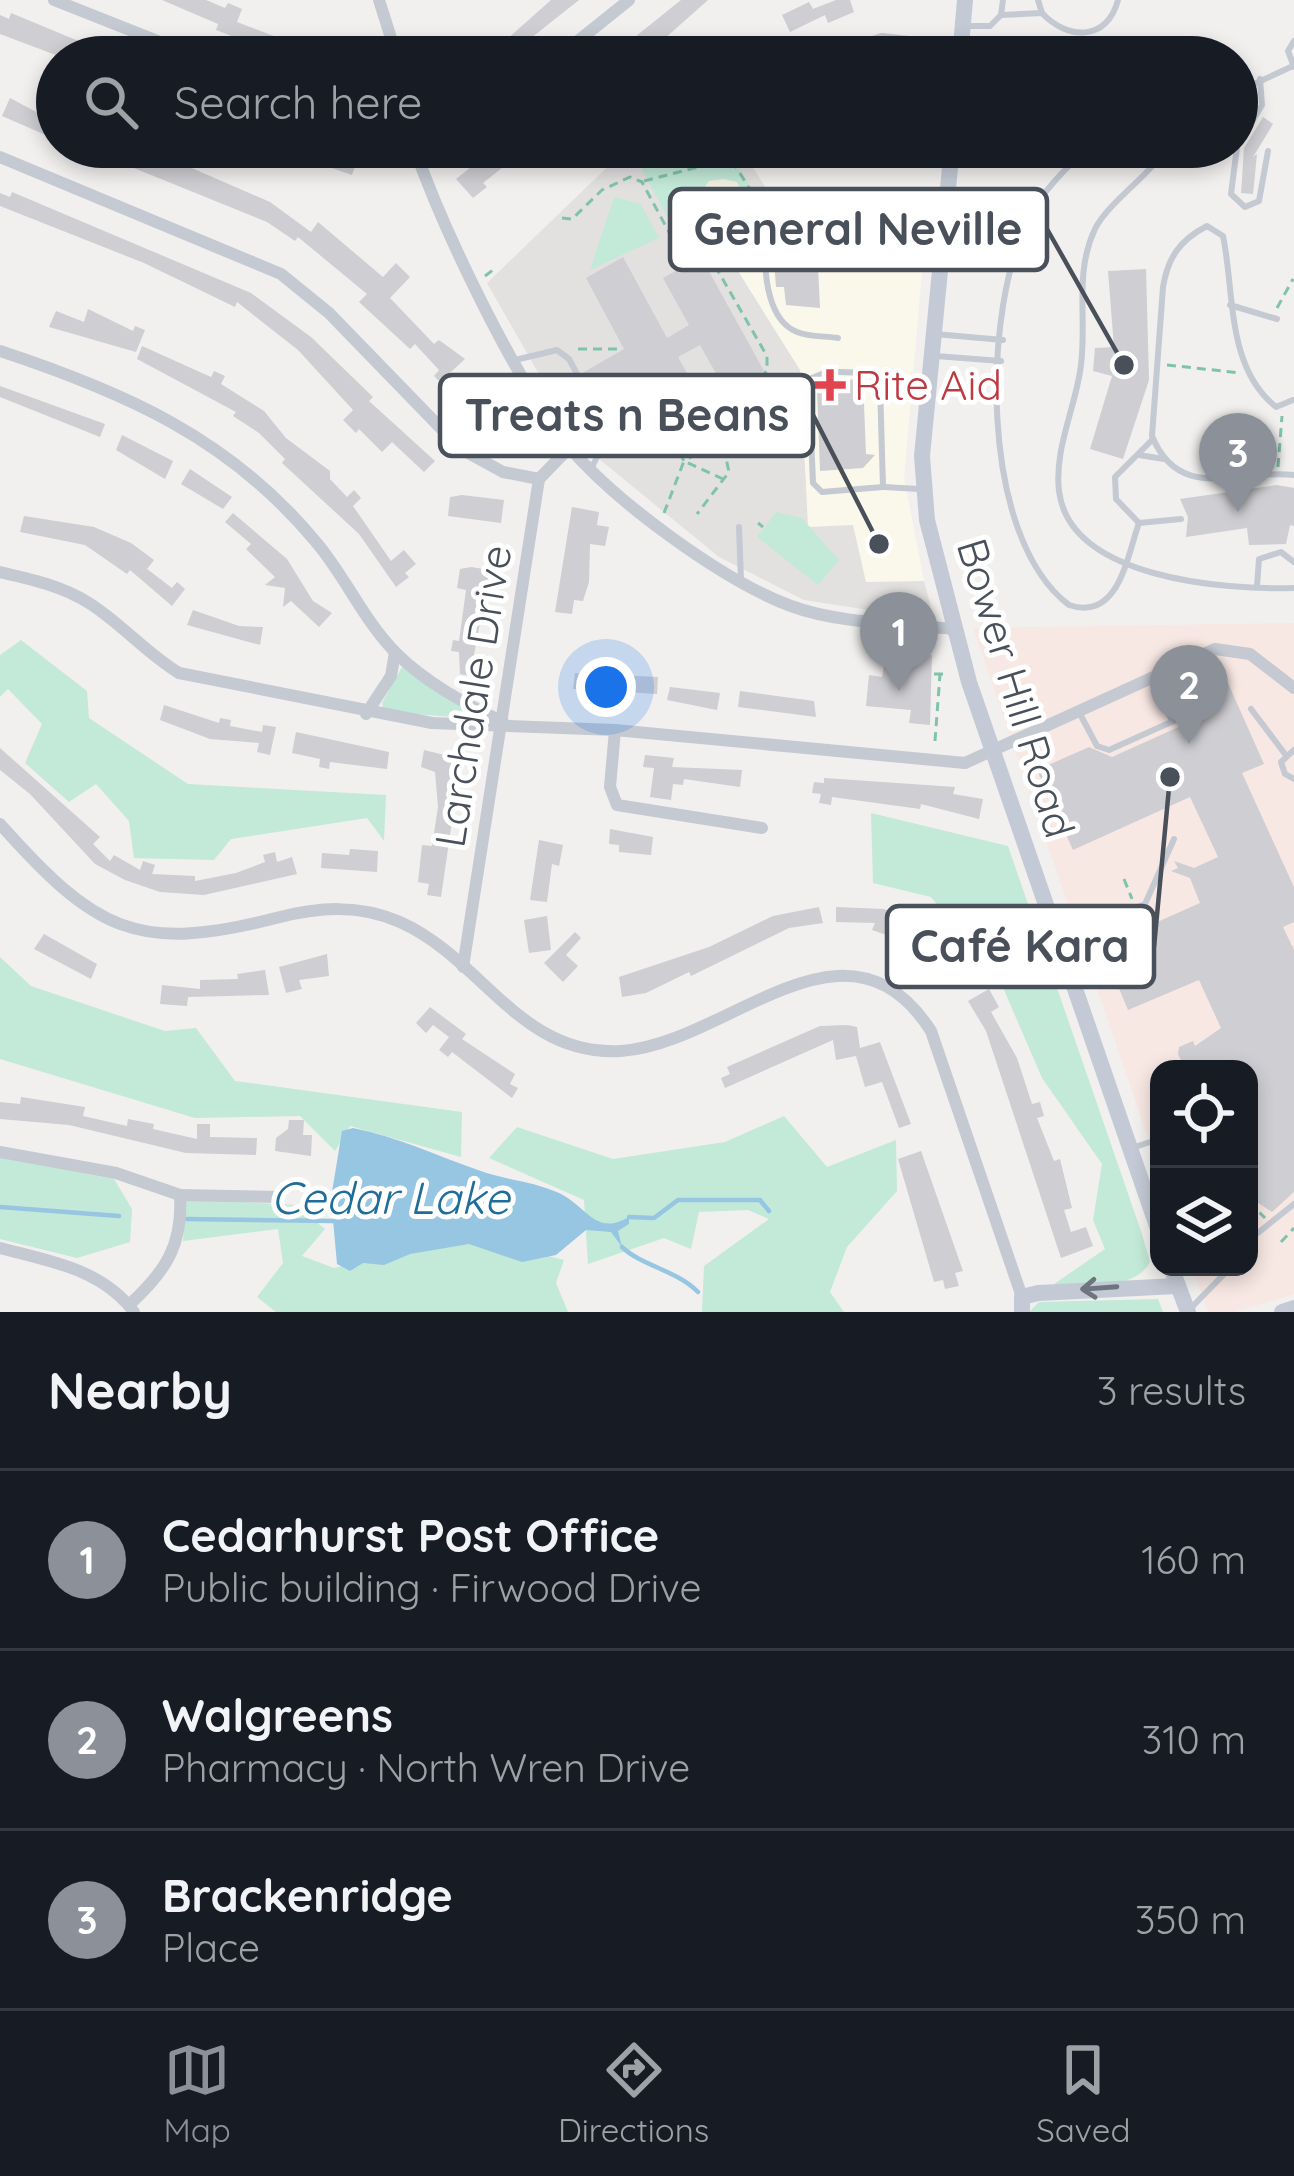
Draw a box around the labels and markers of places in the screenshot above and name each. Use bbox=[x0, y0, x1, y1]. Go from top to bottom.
callout: General Neville bbox=[670, 189, 1047, 270]
place label: Rite Aid bbox=[854, 358, 1002, 411]
marker: Rite Aid bbox=[817, 372, 843, 398]
callout: Treats n Beans bbox=[440, 375, 813, 456]
pin: 3 bbox=[1199, 413, 1277, 512]
pin: 1 bbox=[860, 592, 938, 691]
pin: 2 bbox=[1150, 645, 1228, 744]
callout: Café Kara bbox=[887, 906, 1154, 987]

